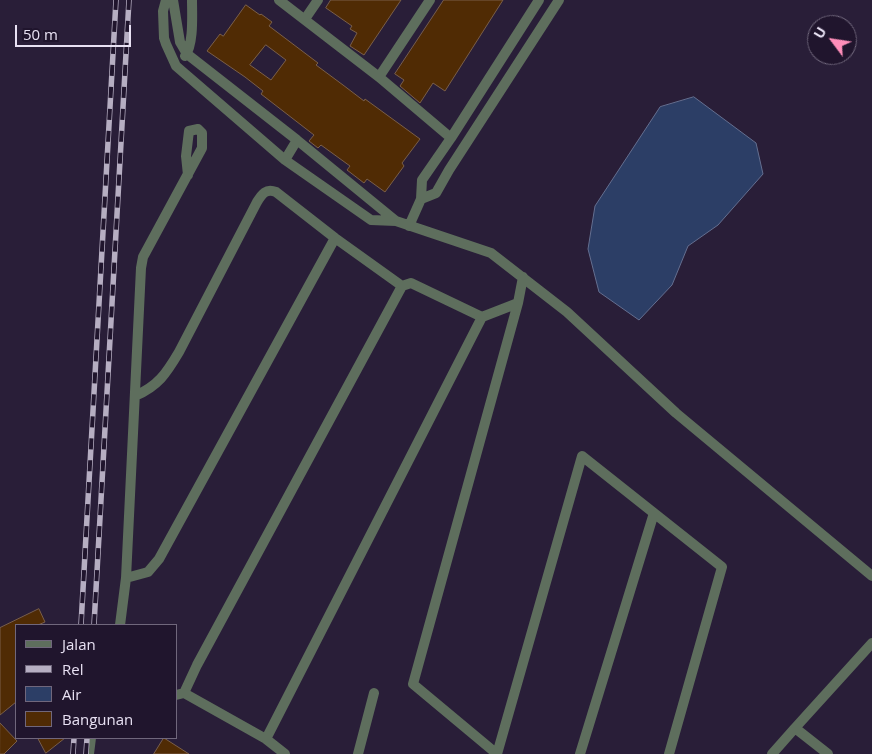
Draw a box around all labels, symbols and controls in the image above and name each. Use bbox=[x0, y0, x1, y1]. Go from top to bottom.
scale bar bbox=[18, 15, 134, 47]
north arrow bbox=[807, 15, 857, 65]
text: U bbox=[809, 23, 830, 42]
text: 50 m bbox=[23, 24, 58, 44]
legend bbox=[15, 624, 178, 739]
text: Jalan bbox=[62, 634, 96, 654]
text: Rel bbox=[62, 659, 83, 679]
text: Air bbox=[62, 684, 81, 704]
text: Bangunan bbox=[62, 709, 133, 729]

